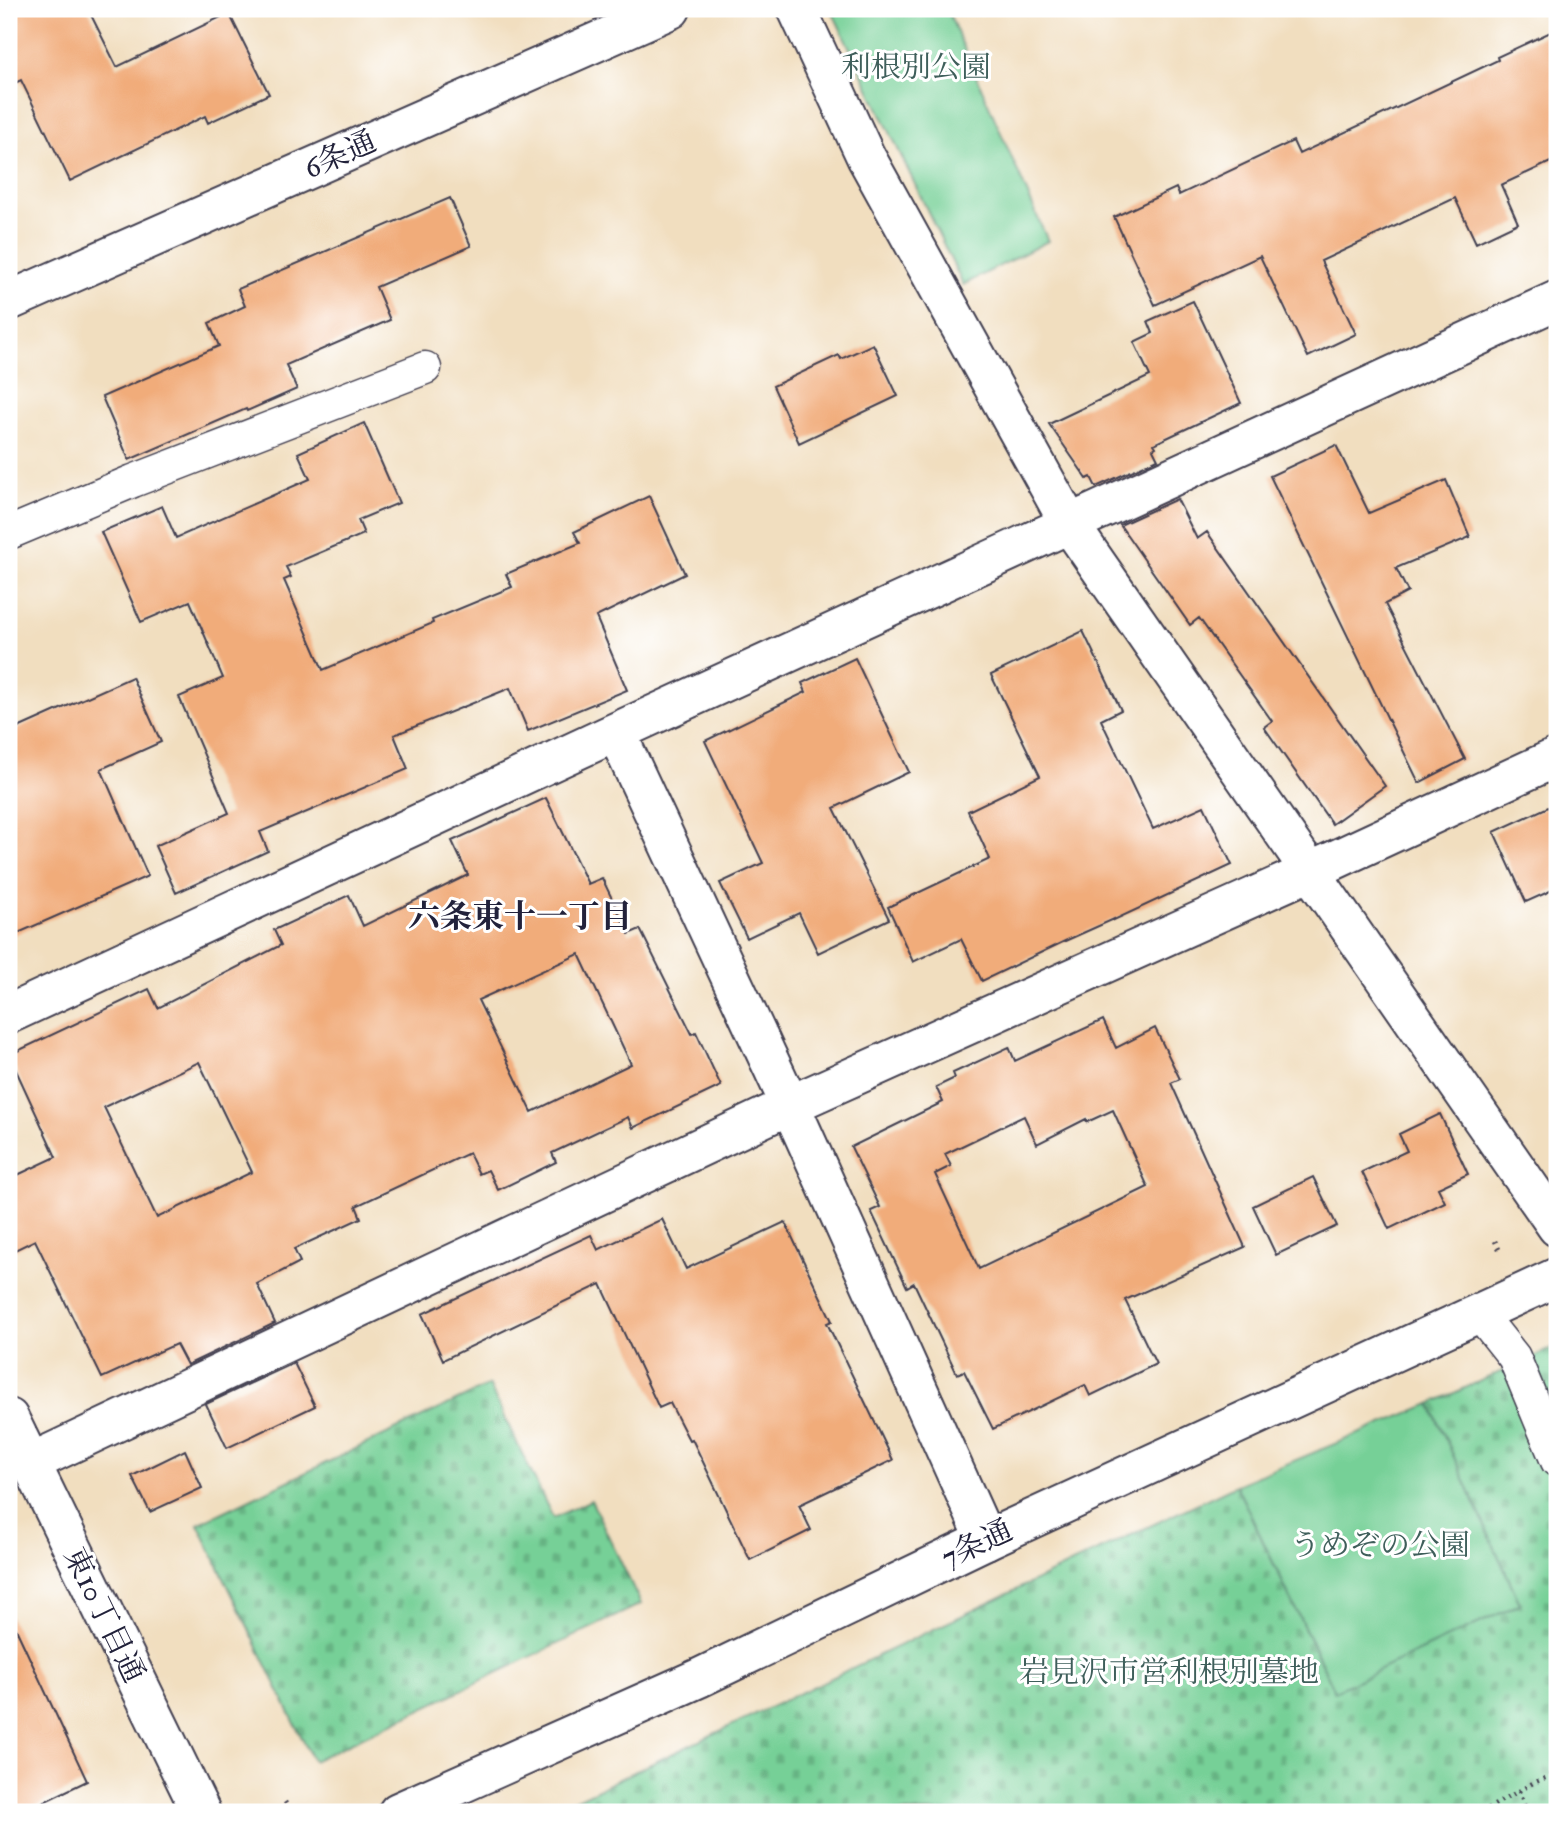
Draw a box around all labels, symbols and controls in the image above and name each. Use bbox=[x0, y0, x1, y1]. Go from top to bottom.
park label: 利根別公園 bbox=[841, 49, 991, 86]
street label: 6条通 bbox=[298, 123, 382, 187]
district label: 六条東十一丁目 bbox=[408, 897, 632, 937]
street label: 7条通 bbox=[936, 1512, 1018, 1576]
park label: うめぞの公園 bbox=[1290, 1527, 1470, 1564]
street label: 東10丁目通 bbox=[55, 1541, 153, 1689]
park label: 岩見沢市営利根別墓地 bbox=[1019, 1654, 1319, 1691]

